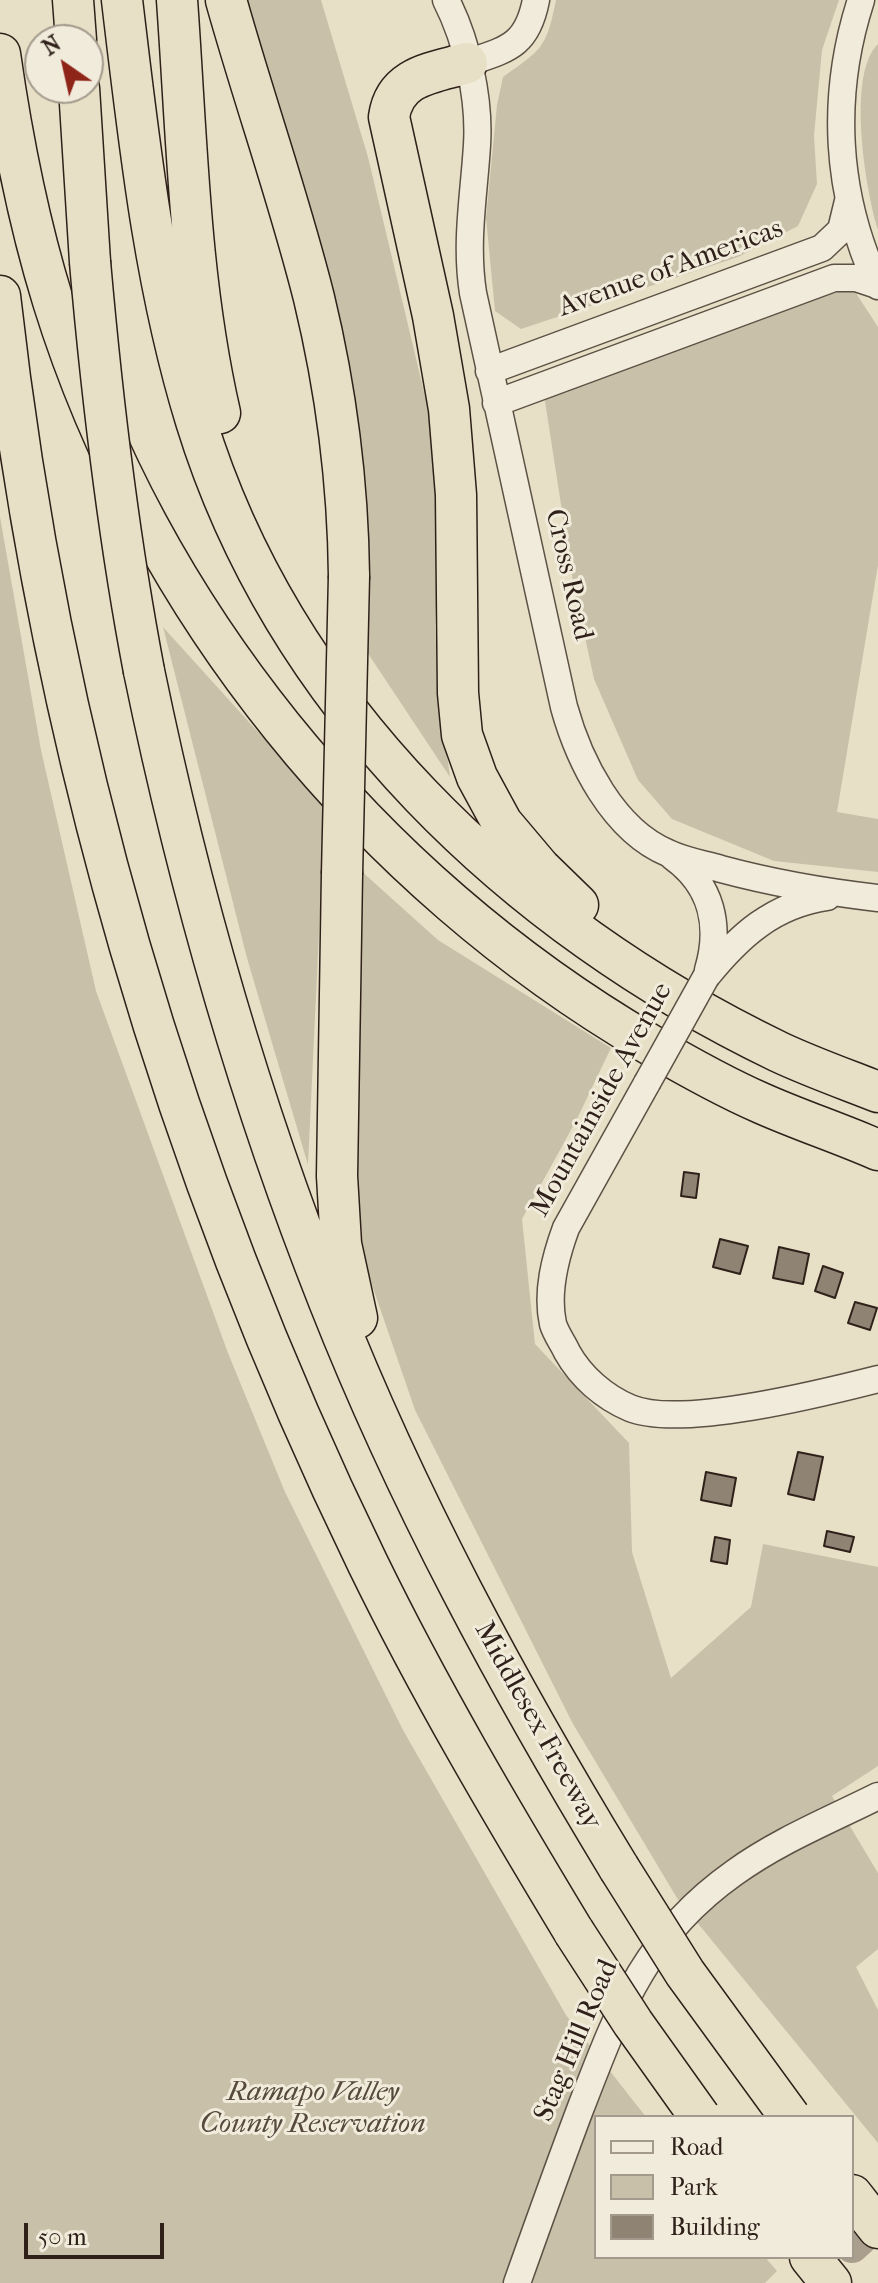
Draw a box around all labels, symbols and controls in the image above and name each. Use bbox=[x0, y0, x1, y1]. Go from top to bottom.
north arrow bbox=[24, 24, 104, 104]
text: N bbox=[37, 30, 66, 61]
street label: Avenue of Americas bbox=[554, 213, 788, 325]
street label: Cross Road bbox=[537, 506, 599, 644]
street label: Mountainside Avenue bbox=[524, 977, 680, 1223]
street label: Middlesex Freeway bbox=[466, 1616, 608, 1836]
street label: Stag Hill Road bbox=[528, 1955, 626, 2127]
park label: Ramapo Valley County Reservation bbox=[200, 2076, 426, 2142]
legend bbox=[594, 2115, 854, 2259]
text: Road bbox=[670, 2133, 723, 2161]
text: Park bbox=[670, 2173, 718, 2201]
scale bar bbox=[28, 2207, 168, 2257]
text: Building bbox=[670, 2213, 760, 2241]
text: 50 m bbox=[38, 2223, 87, 2251]

